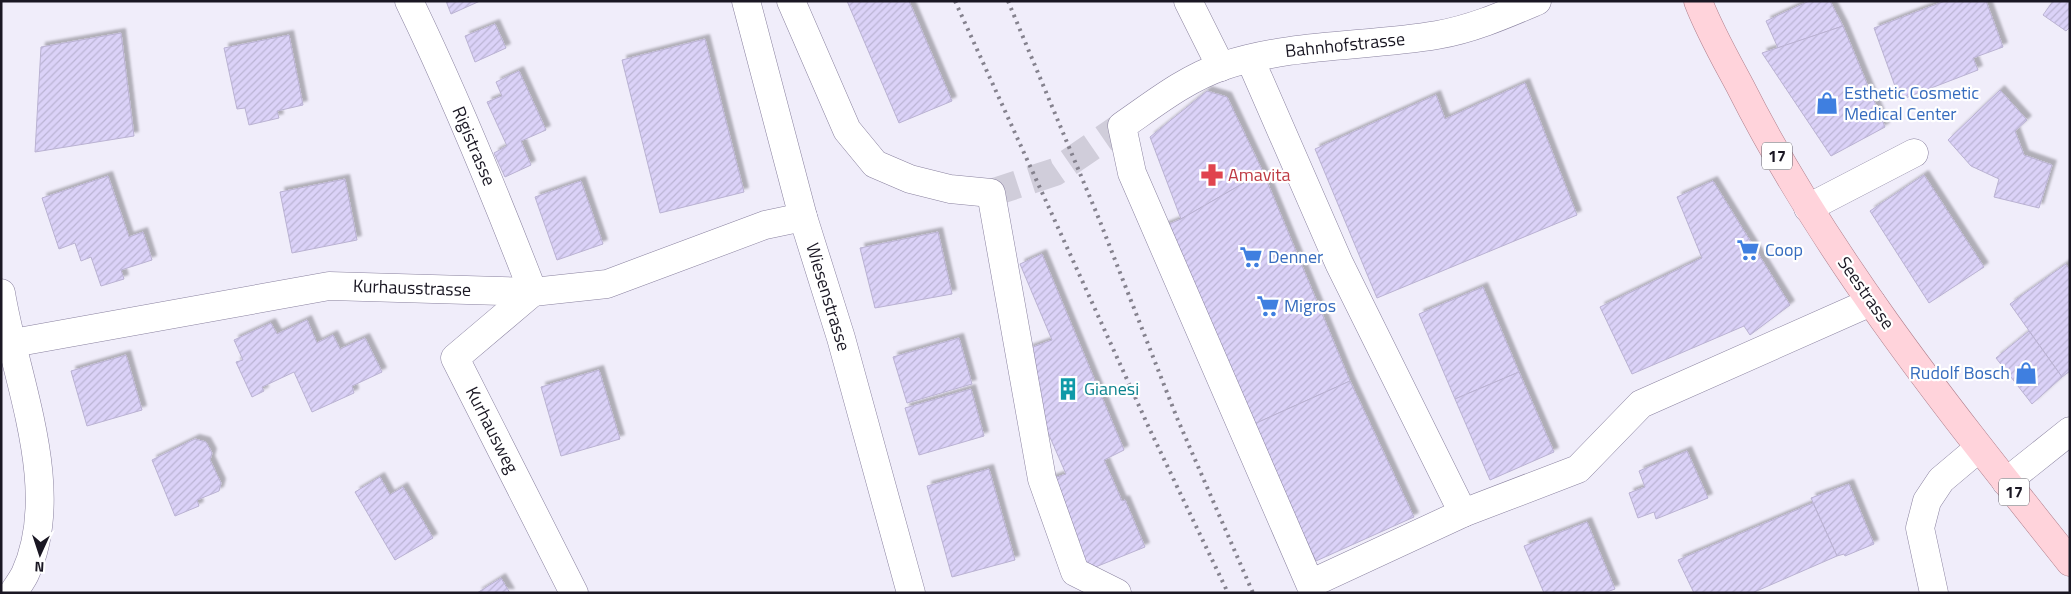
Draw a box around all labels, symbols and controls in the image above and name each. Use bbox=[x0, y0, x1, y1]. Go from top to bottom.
street label: Bahnhofstrasse bbox=[1284, 25, 1406, 64]
place label: Esthetic Cosmetic Medical Center bbox=[1844, 79, 1979, 127]
shop icon: Esthetic Cosmetic Medical Center bbox=[1814, 90, 1840, 116]
street label: Rigistrasse bbox=[446, 102, 503, 190]
road number: 17 bbox=[1762, 142, 1792, 170]
place label: Amavita bbox=[1228, 161, 1291, 188]
pharmacy icon: Amavita bbox=[1199, 162, 1225, 188]
place label: Coop bbox=[1765, 236, 1803, 263]
supermarket icon: Coop bbox=[1735, 237, 1761, 263]
street label: Wiesenstrasse bbox=[799, 239, 858, 354]
place label: Denner bbox=[1268, 243, 1323, 270]
supermarket icon: Denner bbox=[1238, 244, 1264, 270]
street label: Seestrasse bbox=[1831, 251, 1901, 335]
street label: Kurhausstrasse bbox=[352, 272, 472, 303]
place label: Migros bbox=[1284, 292, 1336, 319]
supermarket icon: Migros bbox=[1255, 293, 1281, 319]
place label: Rudolf Bosch bbox=[1910, 359, 2010, 386]
shop icon: Rudolf Bosch bbox=[2013, 360, 2039, 386]
place label: Gianesi bbox=[1084, 375, 1139, 402]
building icon: Gianesi bbox=[1055, 376, 1081, 402]
street label: Kurhausweg bbox=[459, 382, 526, 478]
road number: 17 bbox=[1999, 478, 2029, 506]
north arrow bbox=[15, 529, 65, 579]
text: N bbox=[34, 557, 45, 578]

